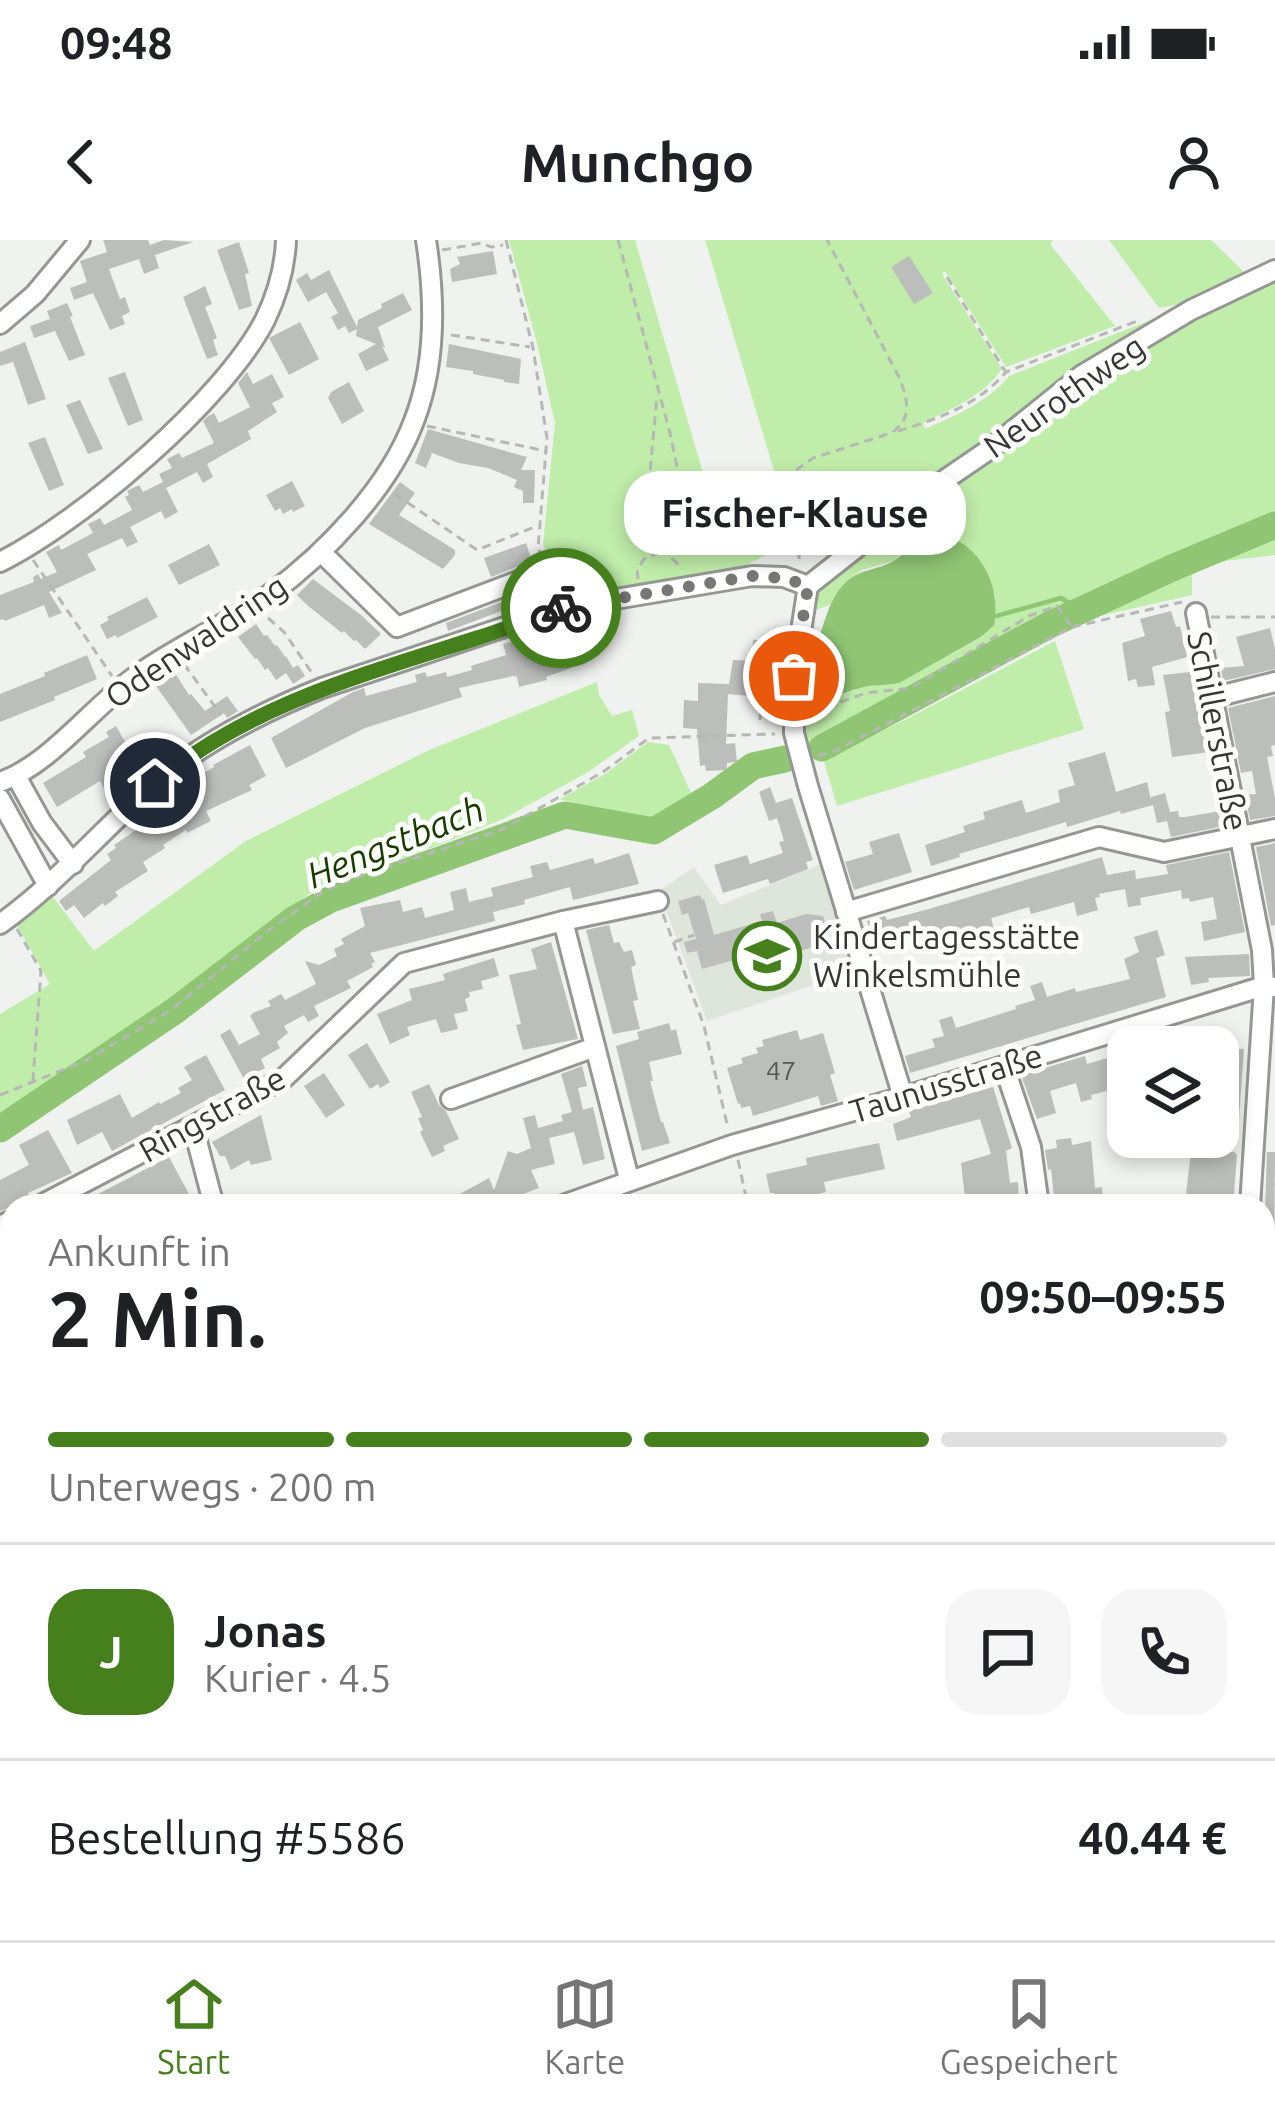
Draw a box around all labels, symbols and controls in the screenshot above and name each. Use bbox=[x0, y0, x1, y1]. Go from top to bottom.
text: 09:48 bbox=[60, 17, 173, 68]
icon: back bbox=[48, 129, 114, 195]
icon: person bbox=[1161, 129, 1227, 195]
text: Munchgo bbox=[521, 132, 754, 192]
street label: Neurothweg bbox=[977, 327, 1151, 464]
callout: Fischer-Klause bbox=[623, 472, 965, 556]
text: Fischer-Klause bbox=[661, 491, 929, 534]
courier bbox=[501, 548, 621, 668]
street label: Odenwaldring bbox=[98, 566, 293, 715]
icon: bike bbox=[528, 575, 594, 641]
pin bbox=[743, 625, 845, 727]
street label: Schillerstraße bbox=[1181, 628, 1256, 834]
icon: bag bbox=[761, 643, 827, 709]
pin bbox=[104, 732, 206, 834]
icon: home bbox=[122, 750, 188, 816]
water label: Hengstbach bbox=[300, 788, 489, 896]
place label: Kindertagesstätte Winkelsmühle bbox=[813, 918, 1080, 993]
school or university icon: Kindertagesstätte Winkelsmühle bbox=[732, 921, 802, 991]
map controls bbox=[1107, 1026, 1239, 1158]
button: layers bbox=[1107, 1026, 1239, 1158]
street label: Taunusstraße bbox=[845, 1036, 1047, 1129]
house number: 47 bbox=[766, 1055, 796, 1085]
street label: Ringstraße bbox=[132, 1058, 291, 1169]
text: Ankunft in bbox=[48, 1230, 231, 1273]
text: 09:50–09:55 bbox=[979, 1271, 1227, 1322]
text: 2 Min. bbox=[48, 1274, 266, 1362]
text: Unterwegs · 200 m bbox=[48, 1465, 376, 1508]
button: chat bbox=[945, 1589, 1071, 1715]
button: phone bbox=[1101, 1589, 1227, 1715]
text: Jonas bbox=[204, 1605, 327, 1656]
text: J bbox=[99, 1626, 123, 1677]
text: Kurier · 4.5 bbox=[204, 1656, 391, 1699]
text: Bestellung #5586 bbox=[48, 1812, 406, 1863]
text: 40.44 € bbox=[1078, 1812, 1227, 1863]
tab: Start bbox=[157, 1971, 230, 2080]
tab: Karte bbox=[545, 1971, 625, 2080]
tab: Gespeichert bbox=[940, 1971, 1118, 2080]

